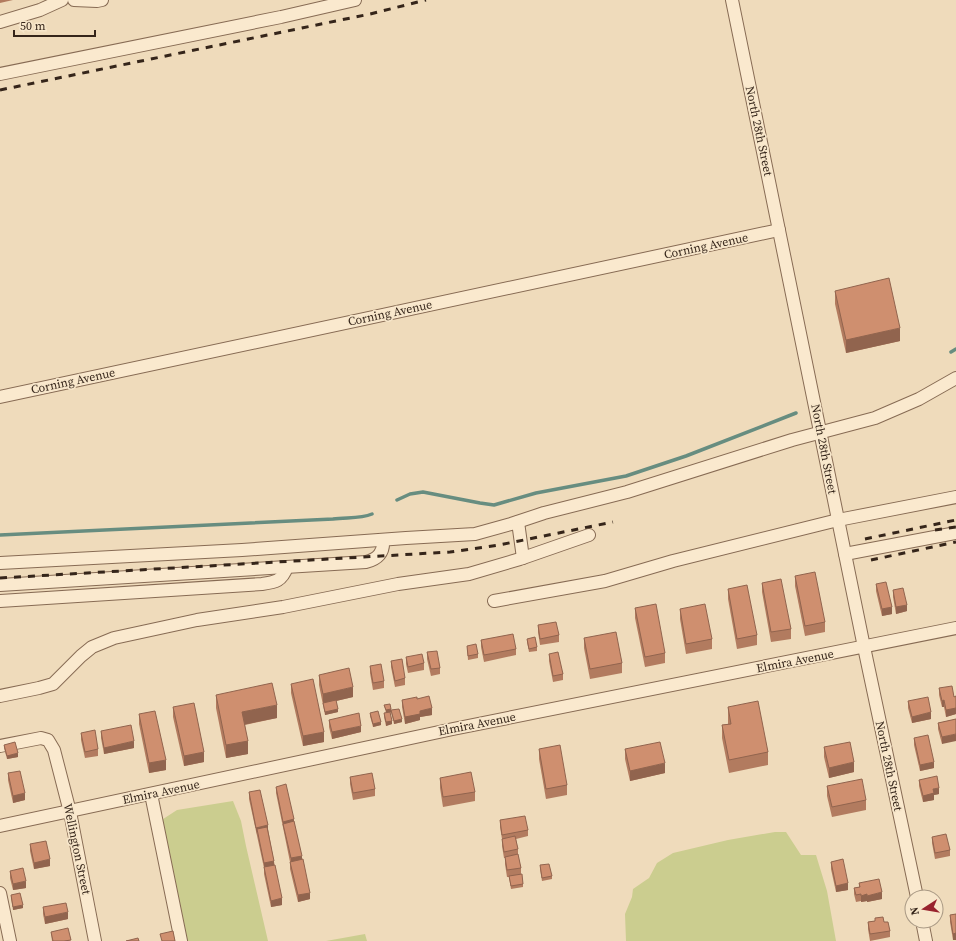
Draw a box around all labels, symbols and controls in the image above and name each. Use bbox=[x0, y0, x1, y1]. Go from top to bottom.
scale bar bbox=[14, 12, 95, 38]
text: 50 m bbox=[20, 18, 46, 34]
street label: North 28th Street bbox=[742, 85, 776, 177]
street label: Corning Avenue bbox=[662, 229, 750, 263]
street label: Corning Avenue bbox=[346, 296, 434, 330]
street label: Corning Avenue bbox=[29, 364, 117, 398]
street label: North 28th Street bbox=[807, 403, 841, 495]
street label: Elmira Avenue bbox=[755, 646, 835, 676]
street label: Elmira Avenue bbox=[437, 709, 517, 739]
street label: North 28th Street bbox=[872, 720, 906, 812]
street label: Elmira Avenue bbox=[121, 776, 201, 808]
street label: Wellington Street bbox=[60, 802, 94, 896]
north arrow bbox=[904, 889, 944, 929]
text: N bbox=[907, 905, 923, 916]

